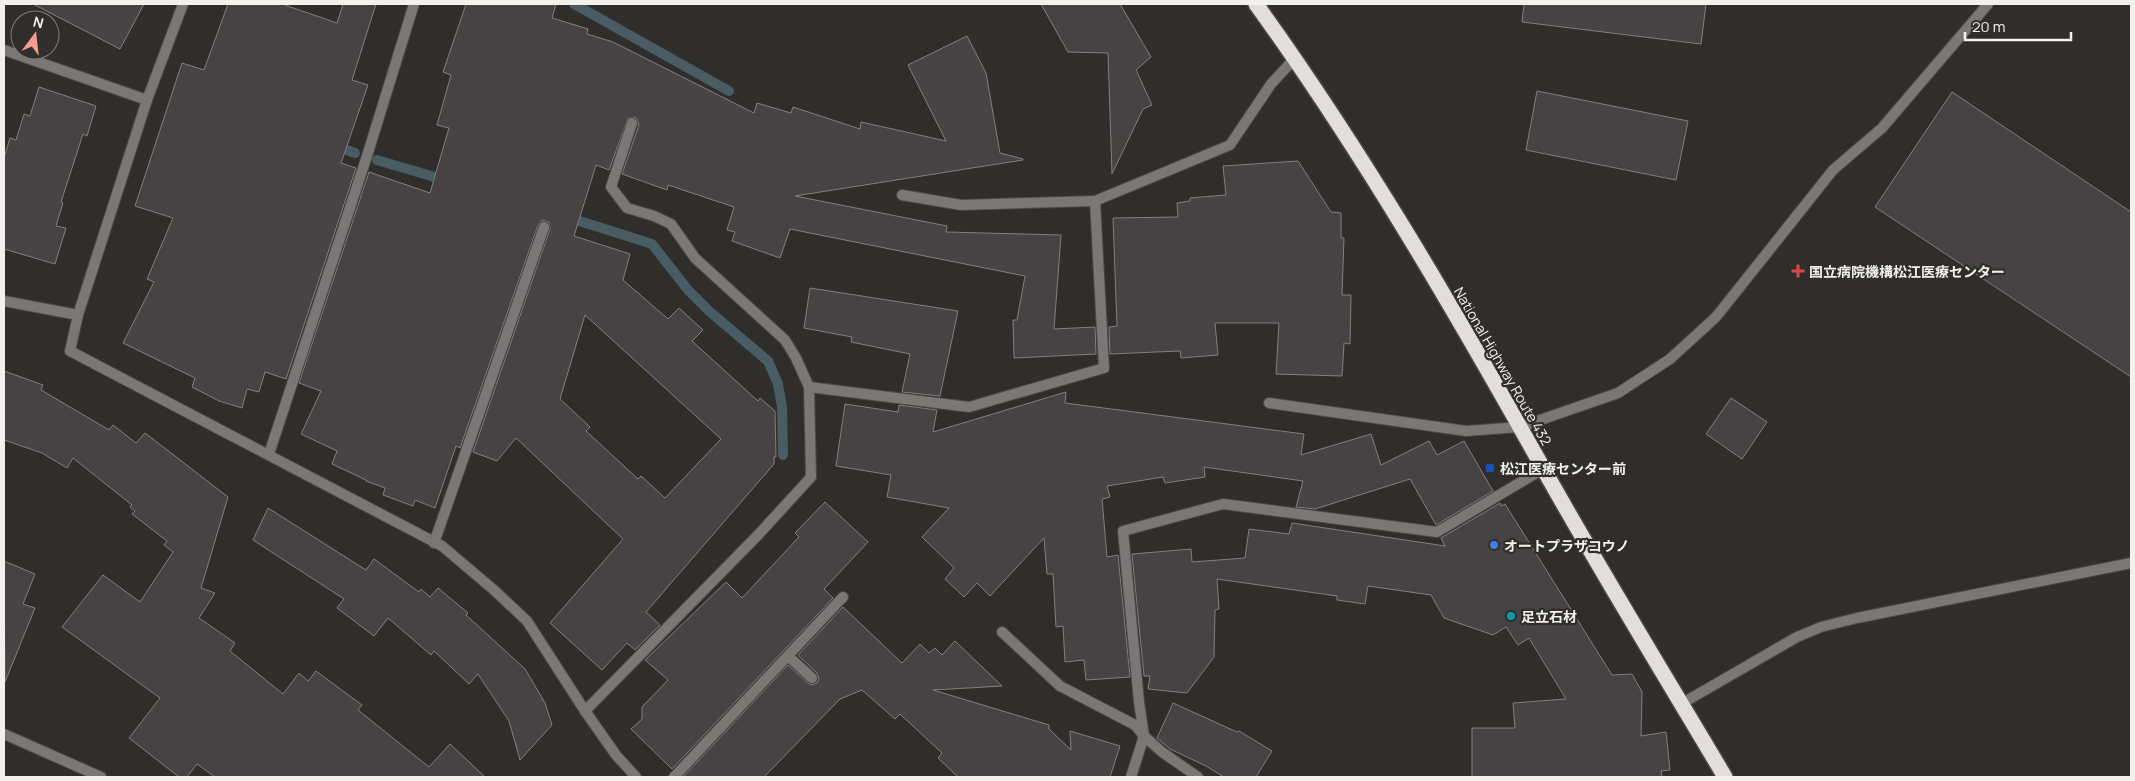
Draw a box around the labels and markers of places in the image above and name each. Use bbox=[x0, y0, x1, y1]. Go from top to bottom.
place label: 国立病院機構松江医療センター bbox=[1809, 262, 2005, 281]
marker: 国立病院機構松江医療センター bbox=[1791, 264, 1805, 278]
place label: 松江医療センター前 bbox=[1500, 459, 1626, 478]
marker: 松江医療センター前 bbox=[1484, 462, 1496, 474]
place label: オートプラザコウノ bbox=[1504, 536, 1629, 555]
marker: オートプラザコウノ bbox=[1488, 539, 1500, 551]
place label: 足立石材 bbox=[1521, 607, 1577, 626]
marker: 足立石材 bbox=[1505, 610, 1517, 622]

